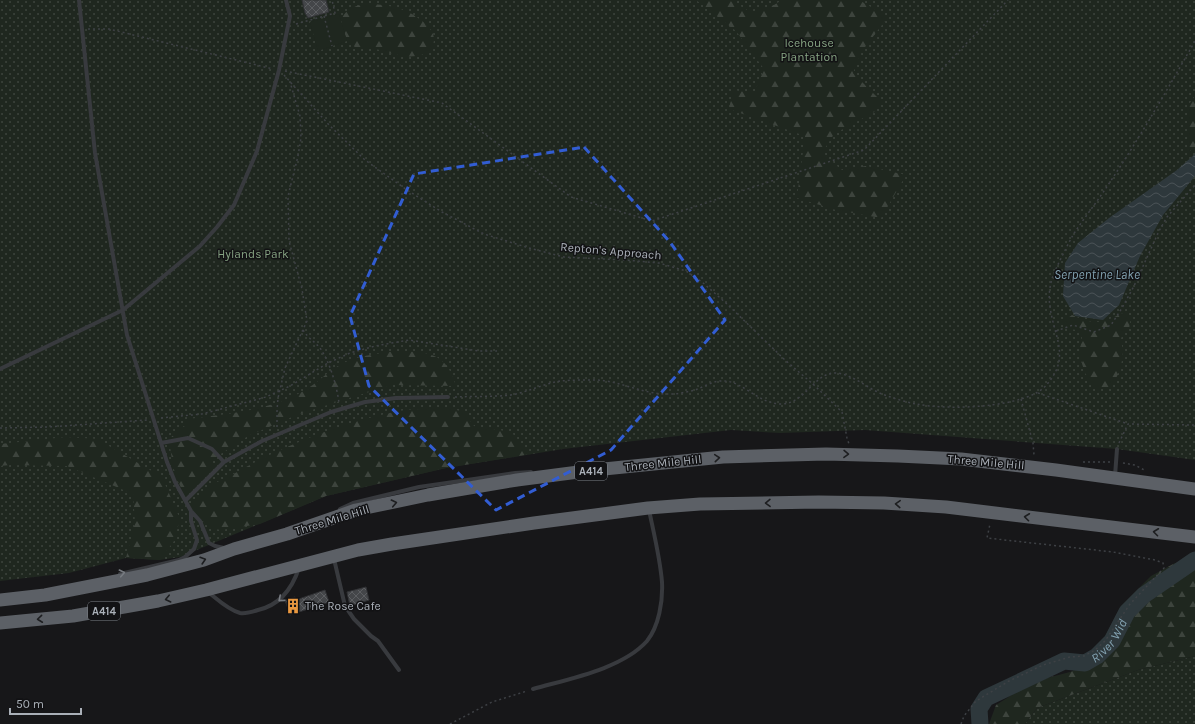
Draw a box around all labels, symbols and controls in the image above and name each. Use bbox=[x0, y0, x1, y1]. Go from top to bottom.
park label: Icehouse Plantation bbox=[781, 36, 837, 64]
street label: Repton's Approach bbox=[560, 240, 662, 262]
park label: Hylands Park bbox=[217, 247, 289, 261]
water label: Serpentine Lake bbox=[1054, 267, 1140, 282]
one-way arrow bbox=[843, 450, 849, 459]
street label: Three Mile Hill bbox=[624, 452, 702, 474]
street label: Three Mile Hill bbox=[947, 452, 1025, 472]
one-way arrow bbox=[714, 454, 720, 463]
road number: A414 bbox=[575, 462, 607, 480]
one-way arrow bbox=[391, 499, 397, 507]
one-way arrow bbox=[765, 499, 771, 507]
one-way arrow bbox=[895, 499, 901, 508]
street label: Three Mile Hill bbox=[293, 502, 371, 538]
one-way arrow bbox=[1024, 513, 1030, 522]
one-way arrow bbox=[1153, 528, 1159, 537]
one-way arrow bbox=[199, 556, 206, 565]
one-way arrow bbox=[119, 570, 125, 578]
one-way arrow bbox=[165, 594, 171, 602]
one-way arrow bbox=[278, 594, 285, 601]
building icon: The Rose Cafe bbox=[284, 597, 302, 615]
place label: The Rose Cafe bbox=[305, 599, 381, 613]
road number: A414 bbox=[88, 602, 120, 620]
one-way arrow bbox=[37, 615, 43, 624]
water label: River Wid bbox=[1088, 617, 1130, 666]
scale bar bbox=[10, 690, 81, 716]
text: 50 m bbox=[16, 697, 44, 711]

